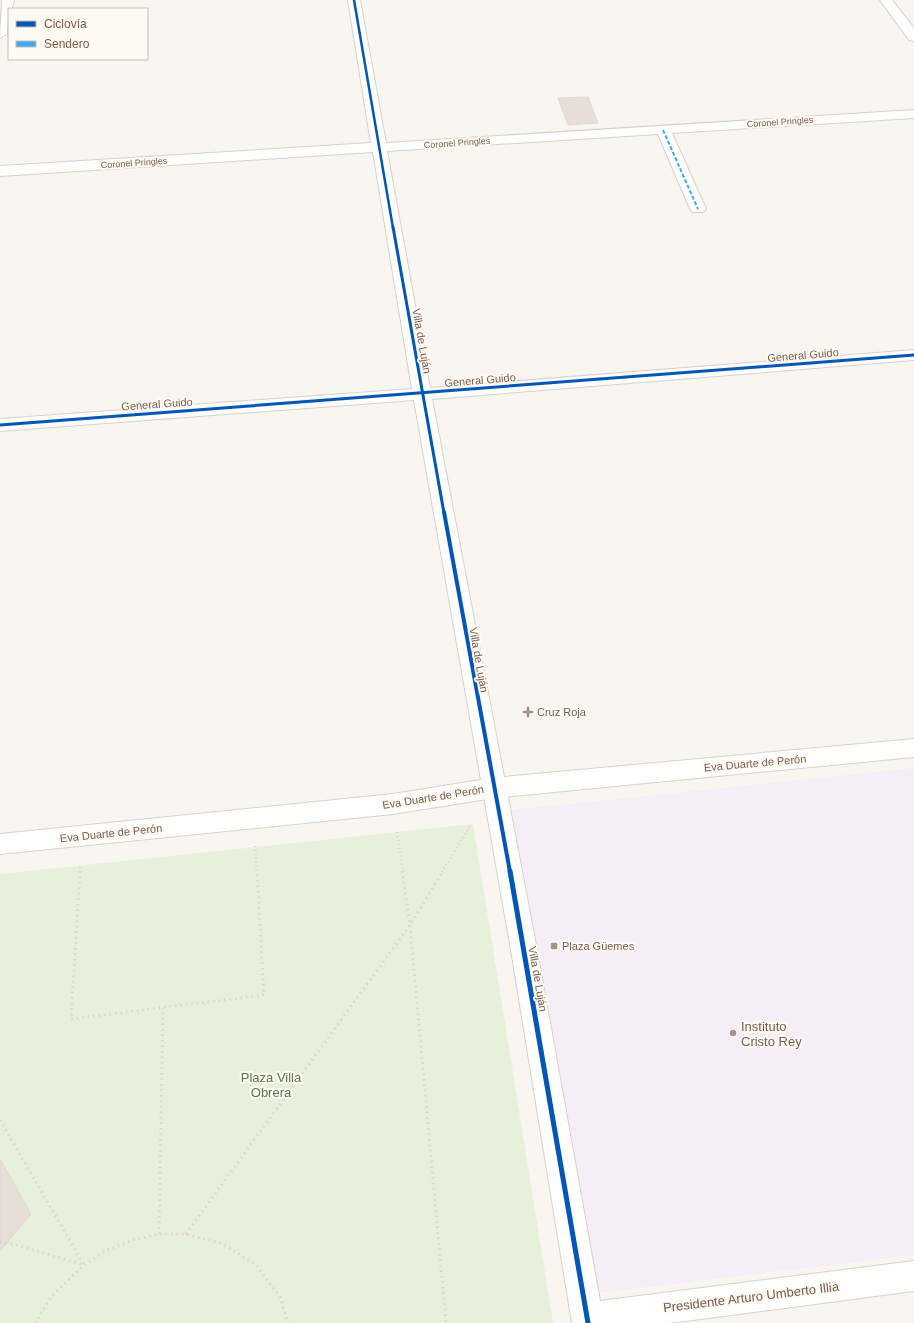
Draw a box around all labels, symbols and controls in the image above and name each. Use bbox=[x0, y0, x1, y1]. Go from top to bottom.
legend bbox=[8, 8, 148, 60]
text: Ciclovía bbox=[44, 17, 87, 31]
text: Sendero bbox=[44, 37, 90, 51]
street label: Coronel Pringles bbox=[746, 115, 814, 129]
street label: Coronel Pringles bbox=[423, 136, 491, 150]
street label: Coronel Pringles bbox=[100, 156, 168, 170]
street label: Villa de Luján bbox=[410, 308, 434, 374]
street label: General Guido bbox=[767, 346, 839, 364]
street label: General Guido bbox=[444, 371, 516, 389]
street label: General Guido bbox=[121, 396, 193, 412]
street label: Villa de Luján bbox=[467, 627, 491, 693]
marker: Cruz Roja bbox=[522, 706, 534, 718]
place label: Cruz Roja bbox=[537, 706, 587, 718]
street label: Eva Duarte de Perón bbox=[703, 753, 807, 773]
street label: Eva Duarte de Perón bbox=[381, 783, 485, 811]
street label: Eva Duarte de Perón bbox=[59, 822, 163, 844]
place label: Plaza Güemes bbox=[562, 940, 635, 952]
marker: Plaza Güemes bbox=[549, 941, 559, 951]
street label: Villa de Luján bbox=[526, 946, 550, 1012]
place label: Instituto Cristo Rey bbox=[741, 1019, 802, 1049]
marker: Instituto Cristo Rey bbox=[728, 1028, 738, 1038]
park label: Plaza Villa Obrera bbox=[241, 1070, 302, 1100]
street label: Presidente Arturo Umberto Illia bbox=[662, 1279, 841, 1315]

